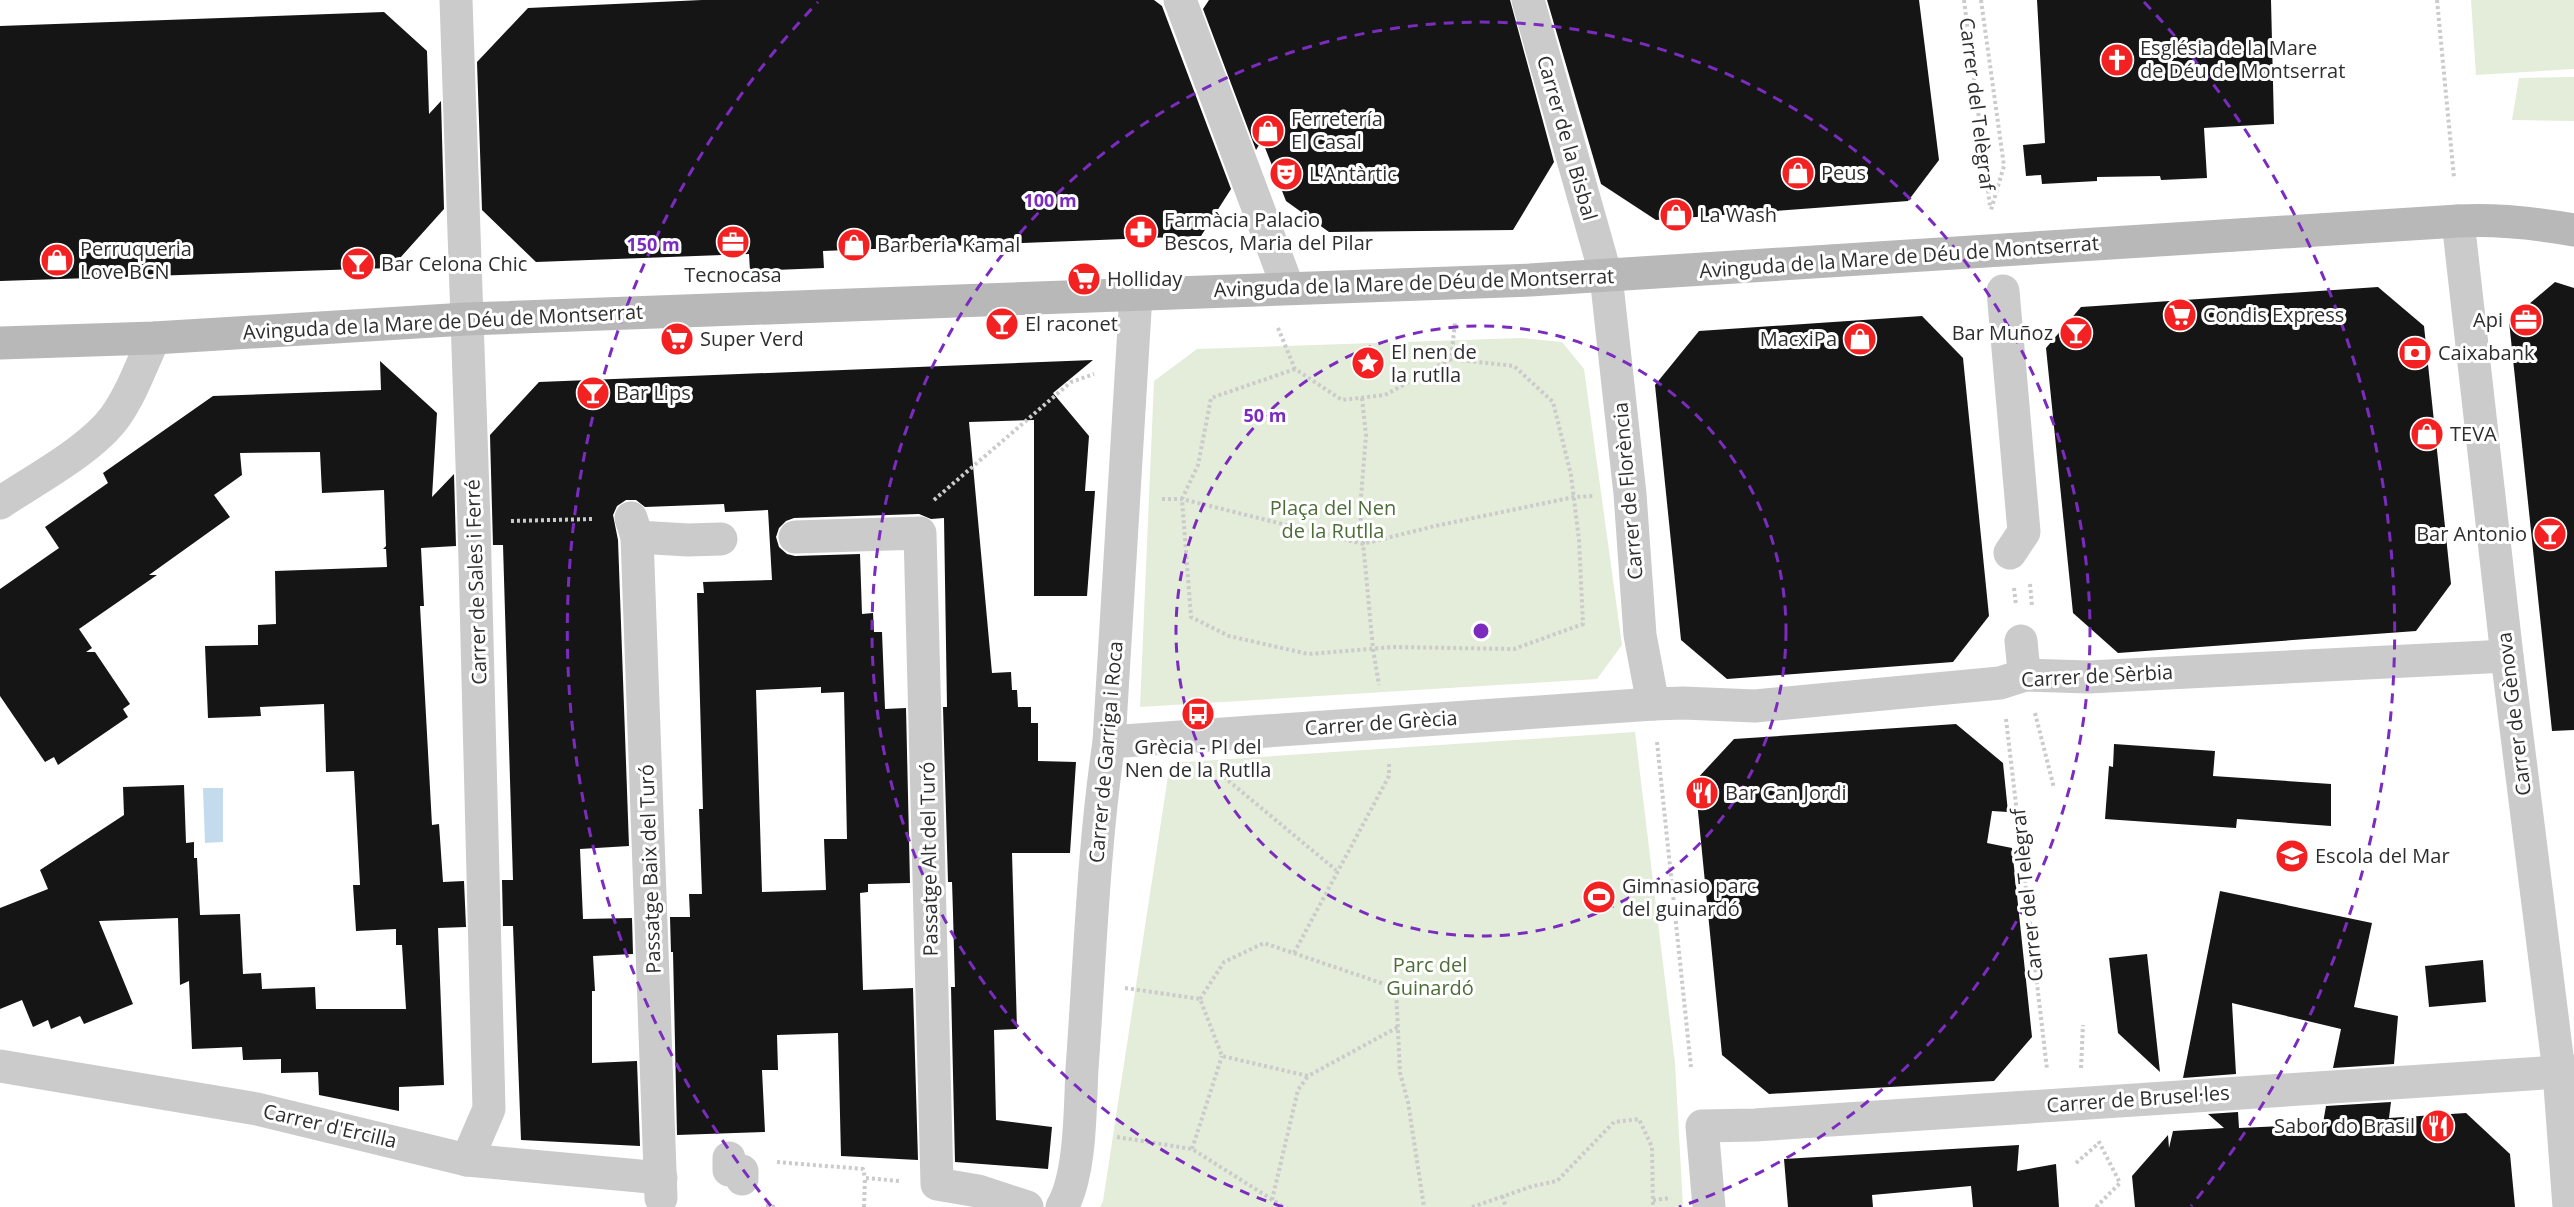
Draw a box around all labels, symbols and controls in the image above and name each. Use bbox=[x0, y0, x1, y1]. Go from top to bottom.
street label: Carrer del Telègraf bbox=[1954, 16, 2002, 193]
place label: Església de la Mare de Déu de Montserrat bbox=[2140, 34, 2345, 84]
church icon: Església de la Mare de Déu de Montserrat bbox=[2099, 42, 2135, 78]
street label: Carrer de la Bisbal bbox=[1531, 52, 1604, 224]
place label: Ferretería El Casal bbox=[1291, 105, 1383, 155]
shop icon: Ferretería El Casal bbox=[1250, 113, 1286, 149]
shop icon: Peus bbox=[1780, 155, 1816, 191]
theatre icon: L'Antàrtic bbox=[1268, 156, 1304, 192]
place label: Peus bbox=[1821, 159, 1866, 186]
place label: L'Antàrtic bbox=[1309, 160, 1397, 187]
text: 100 m bbox=[1023, 188, 1077, 212]
shop icon: La Wash bbox=[1658, 197, 1694, 233]
place label: La Wash bbox=[1699, 201, 1777, 228]
place label: Farmàcia Palacio Bescos, Maria del Pilar bbox=[1164, 206, 1373, 256]
pharmacy icon: Farmàcia Palacio Bescos, Maria del Pilar bbox=[1123, 214, 1159, 250]
office icon: Tecnocasa bbox=[715, 224, 751, 260]
shop icon: Barberia Kamal bbox=[836, 227, 872, 263]
street label: Avinguda de la Mare de Déu de Montserrat bbox=[1698, 229, 2100, 284]
place label: Barberia Kamal bbox=[877, 231, 1020, 258]
text: 150 m bbox=[626, 232, 680, 256]
place label: Perruqueria Love BCN bbox=[80, 235, 192, 285]
shop icon: Perruqueria Love BCN bbox=[39, 242, 75, 278]
bar icon: Bar Celona Chic bbox=[340, 246, 376, 282]
place label: Bar Celona Chic bbox=[381, 250, 527, 277]
place label: Tecnocasa bbox=[684, 261, 782, 288]
supermarket icon: Holliday bbox=[1066, 261, 1102, 297]
street label: Avinguda de la Mare de Déu de Montserrat bbox=[1213, 262, 1615, 303]
place label: Holliday bbox=[1107, 265, 1183, 292]
supermarket icon: Condis Express bbox=[2162, 297, 2198, 333]
street label: Avinguda de la Mare de Déu de Montserrat bbox=[242, 298, 644, 345]
place label: Condis Express bbox=[2203, 301, 2344, 328]
office icon: Api bbox=[2508, 302, 2544, 338]
bar icon: El raconet bbox=[984, 306, 1020, 342]
place label: Api bbox=[2473, 306, 2503, 333]
place label: El raconet bbox=[1025, 310, 1118, 337]
bar icon: Bar Muñoz bbox=[2058, 315, 2094, 351]
place label: Bar Muñoz bbox=[1952, 319, 2053, 346]
supermarket icon: Super Verd bbox=[659, 321, 695, 357]
shop icon: MacxiPa bbox=[1842, 321, 1878, 357]
place label: Super Verd bbox=[700, 325, 804, 352]
place label: MacxiPa bbox=[1760, 325, 1837, 352]
bank icon: Caixabank bbox=[2397, 335, 2433, 371]
place label: El nen de la rutlla bbox=[1391, 338, 1477, 388]
place label: Caixabank bbox=[2438, 339, 2535, 366]
place icon: El nen de la rutlla bbox=[1350, 345, 1386, 381]
bar icon: Bar Lips bbox=[575, 375, 611, 411]
place label: Bar Lips bbox=[616, 379, 691, 406]
street label: Carrer de Florència bbox=[1606, 401, 1649, 581]
text: 50 m bbox=[1244, 403, 1286, 427]
shop icon: TEVA bbox=[2409, 416, 2445, 452]
place label: TEVA bbox=[2450, 420, 2497, 447]
street label: Carrer de Sales i Ferré bbox=[458, 479, 493, 685]
park label: Plaça del Nen de la Rutlla bbox=[1270, 494, 1396, 544]
bar icon: Bar Antonio bbox=[2532, 516, 2568, 552]
place label: Bar Antonio bbox=[2416, 520, 2527, 547]
centre of rings bbox=[1471, 621, 1491, 641]
street label: Carrer de Gènova bbox=[2490, 631, 2537, 797]
street label: Carrer de Garriga i Roca bbox=[1082, 640, 1129, 864]
street label: Carrer de Sèrbia bbox=[2020, 658, 2174, 693]
bus stop icon: Grècia - Pl del Nen de la Rutlla bbox=[1180, 696, 1216, 732]
street label: Carrer de Grècia bbox=[1304, 704, 1458, 741]
place label: Grècia - Pl del Nen de la Rutlla bbox=[1125, 733, 1271, 783]
street label: Passatge Alt del Turó bbox=[913, 761, 944, 957]
street label: Passatge Baix del Turó bbox=[632, 764, 667, 974]
restaurant icon: Bar Can Jordi bbox=[1684, 775, 1720, 811]
place label: Bar Can Jordi bbox=[1725, 779, 1846, 806]
street label: Carrer del Telègraf bbox=[2004, 806, 2049, 983]
school or university icon: Escola del Mar bbox=[2274, 838, 2310, 874]
place label: Escola del Mar bbox=[2315, 842, 2450, 869]
place label: Gimnasio parc del guinardó bbox=[1622, 872, 1756, 922]
sports icon: Gimnasio parc del guinardó bbox=[1581, 879, 1617, 915]
park label: Parc del Guinardó bbox=[1386, 951, 1474, 1001]
street label: Carrer de Brusel·les bbox=[2045, 1079, 2230, 1118]
street label: Carrer d'Ercilla bbox=[261, 1097, 400, 1154]
restaurant icon: Sabor do Brasil bbox=[2420, 1108, 2456, 1144]
place label: Sabor do Brasil bbox=[2274, 1112, 2415, 1139]

